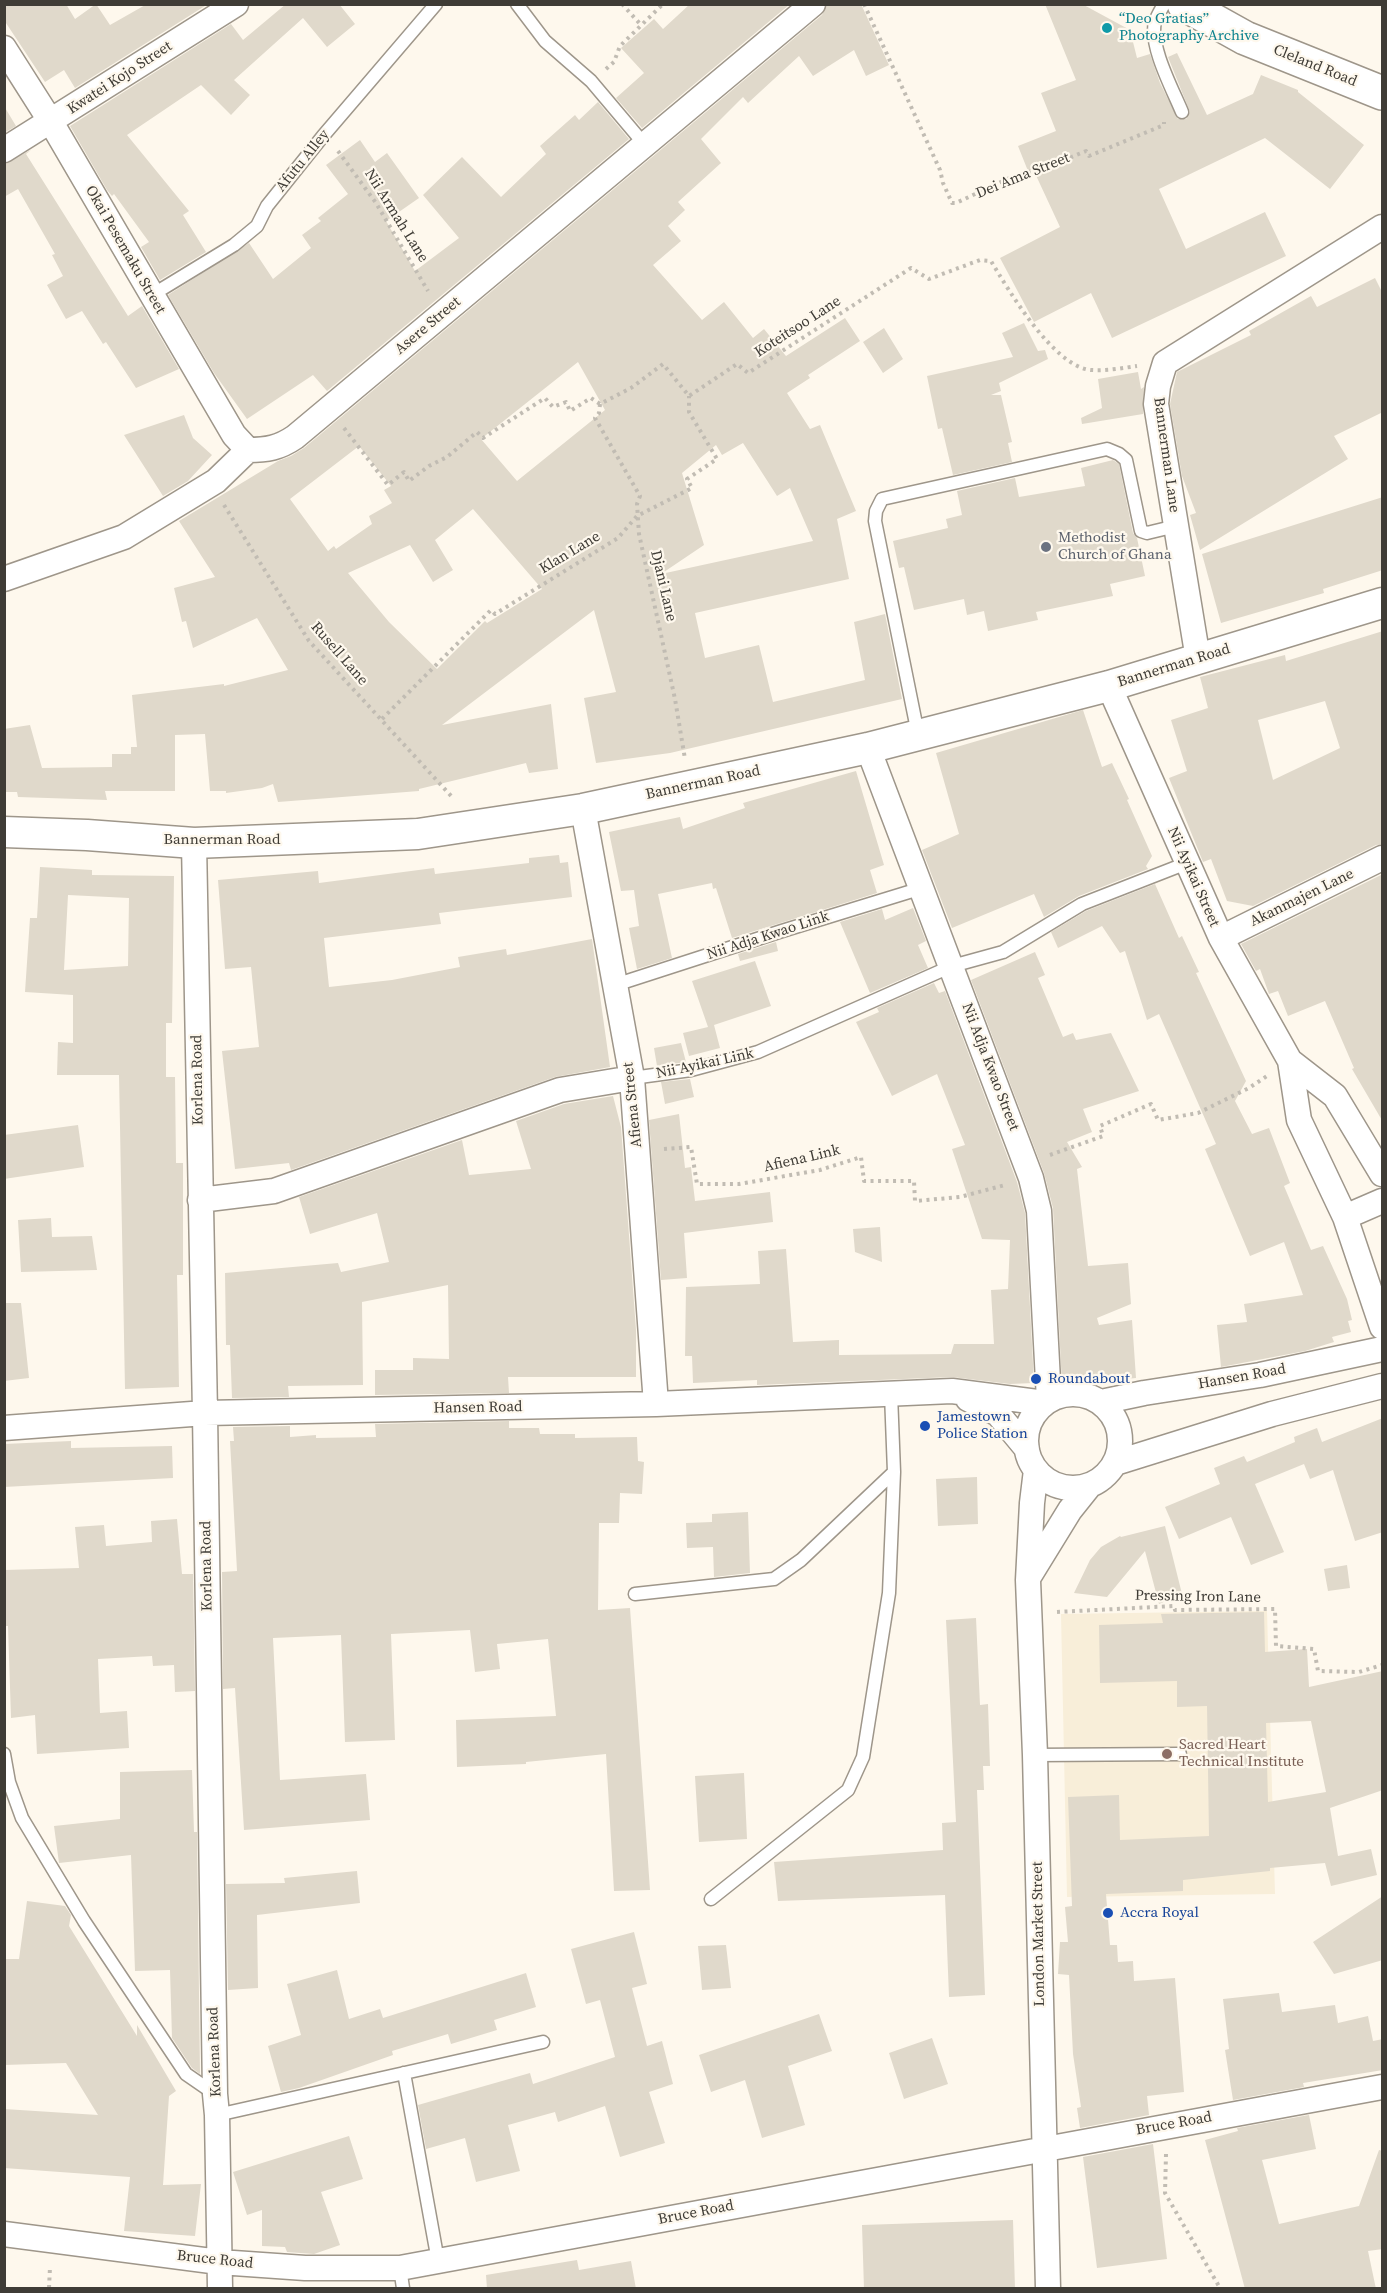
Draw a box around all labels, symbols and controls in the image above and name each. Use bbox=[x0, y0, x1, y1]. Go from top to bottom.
place label: “Deo Gratias” Photography Archive bbox=[1119, 10, 1259, 45]
marker: “Deo Gratias” Photography Archive bbox=[1100, 21, 1114, 35]
street label: Kwatei Kojo Street bbox=[64, 37, 176, 119]
street label: Cleland Road bbox=[1271, 41, 1359, 91]
street label: Afutu Alley bbox=[272, 126, 334, 196]
street label: Dei Ama Street bbox=[973, 149, 1073, 203]
street label: Nii Armah Lane bbox=[360, 166, 432, 266]
street label: Okai Pesemaku Street bbox=[81, 183, 169, 317]
street label: Koteitsoo Lane bbox=[751, 292, 845, 362]
street label: Asere Street bbox=[391, 293, 465, 359]
street label: Bannerman Lane bbox=[1149, 396, 1183, 514]
street label: Klan Lane bbox=[536, 528, 604, 578]
place label: Methodist Church of Ghana bbox=[1058, 529, 1172, 564]
marker: Methodist Church of Ghana bbox=[1039, 540, 1053, 554]
street label: Djani Lane bbox=[646, 549, 680, 623]
street label: Rusell Lane bbox=[307, 619, 371, 689]
street label: Bannerman Road bbox=[1116, 640, 1232, 692]
street label: Bannerman Road bbox=[644, 762, 762, 804]
street label: Nii Ayikai Street bbox=[1163, 824, 1223, 930]
street label: Bannerman Road bbox=[164, 831, 280, 849]
street label: Akanmajen Lane bbox=[1247, 865, 1357, 931]
street label: Nii Adja Kwao Link bbox=[705, 908, 831, 964]
street label: Nii Adja Kwao Street bbox=[957, 1001, 1023, 1133]
street label: Korlena Road bbox=[188, 1035, 208, 1125]
street label: Nii Ayikai Link bbox=[655, 1045, 755, 1083]
street label: Afiena Street bbox=[620, 1061, 646, 1149]
street label: Afiena Link bbox=[762, 1141, 842, 1177]
street label: Hansen Road bbox=[1197, 1360, 1287, 1394]
place label: Roundabout bbox=[1048, 1370, 1130, 1388]
marker: Roundabout bbox=[1029, 1372, 1043, 1386]
street label: Hansen Road bbox=[433, 1398, 523, 1418]
place label: Jamestown Police Station bbox=[937, 1408, 1028, 1443]
marker: Jamestown Police Station bbox=[918, 1419, 932, 1433]
street label: Korlena Road bbox=[197, 1521, 217, 1611]
street label: Pressing Iron Lane bbox=[1135, 1587, 1261, 1607]
place label: Sacred Heart Technical Institute bbox=[1179, 1736, 1304, 1771]
marker: Sacred Heart Technical Institute bbox=[1160, 1747, 1174, 1761]
street label: London Market Street bbox=[1029, 1861, 1049, 2007]
place label: Accra Royal bbox=[1120, 1904, 1199, 1922]
marker: Accra Royal bbox=[1101, 1906, 1115, 1920]
street label: Korlena Road bbox=[204, 2006, 226, 2098]
street label: Bruce Road bbox=[1135, 2108, 1213, 2140]
street label: Bruce Road bbox=[657, 2197, 735, 2229]
street label: Bruce Road bbox=[176, 2247, 254, 2273]

